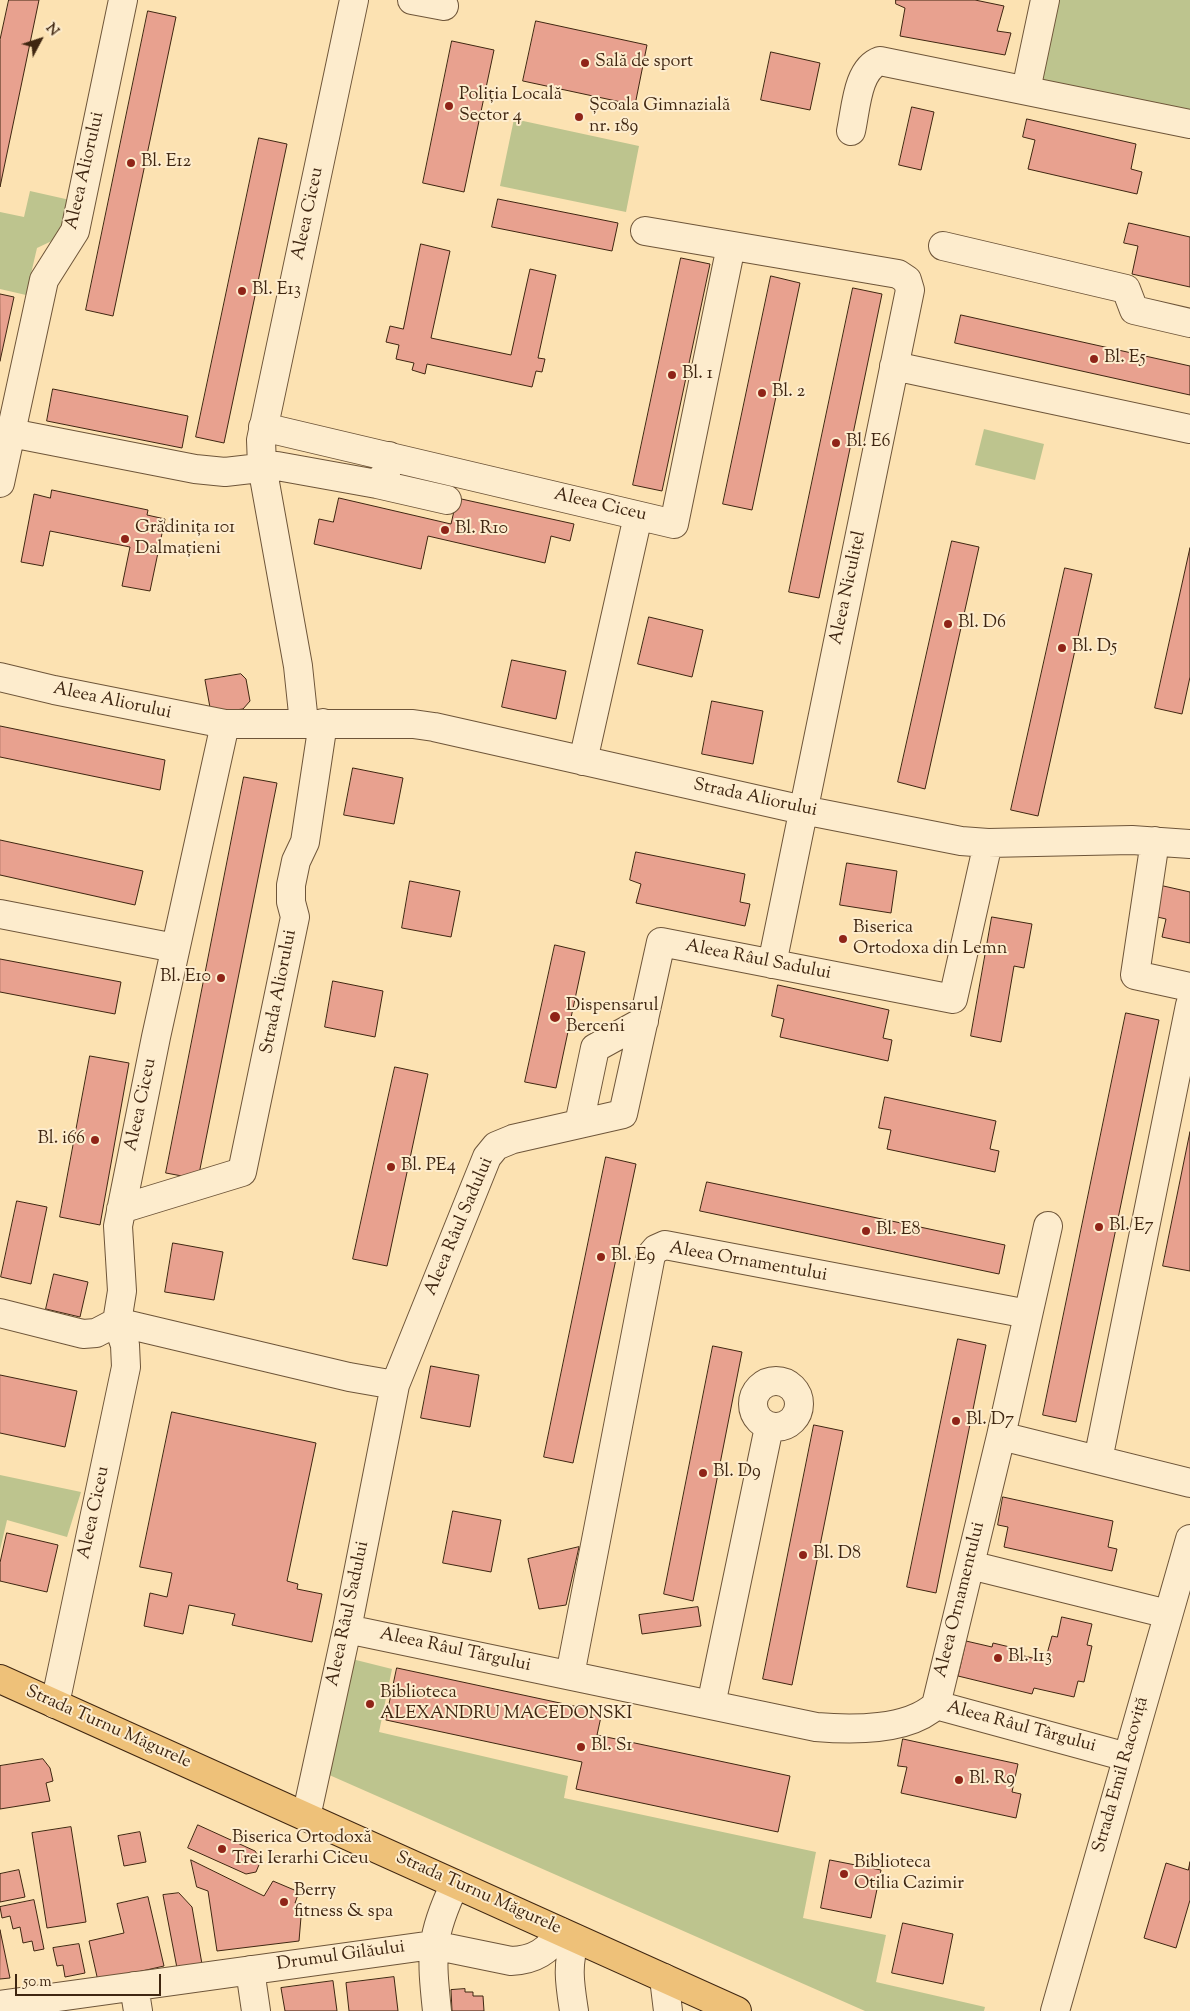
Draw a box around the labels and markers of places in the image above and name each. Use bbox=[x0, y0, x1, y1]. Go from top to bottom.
place label: Sală de sport bbox=[595, 52, 693, 74]
marker: Sală de sport bbox=[579, 57, 591, 69]
place label: Poliția Locală Sector 4 bbox=[459, 85, 562, 128]
place label: Școala Gimnazială nr. 189 bbox=[589, 96, 730, 138]
marker: Poliția Locală Sector 4 bbox=[443, 100, 455, 112]
marker: Școala Gimnazială nr. 189 bbox=[573, 111, 585, 123]
place label: Bl. E12 bbox=[141, 152, 191, 174]
marker: Bl. E12 bbox=[125, 157, 137, 169]
place label: Bl. E13 bbox=[252, 280, 301, 302]
marker: Bl. E13 bbox=[236, 285, 248, 297]
place label: Bl. E5 bbox=[1104, 348, 1146, 370]
marker: Bl. E5 bbox=[1088, 353, 1100, 365]
place label: Bl. 1 bbox=[682, 364, 713, 386]
marker: Bl. 1 bbox=[666, 369, 678, 381]
place label: Bl. 2 bbox=[772, 382, 805, 404]
marker: Bl. 2 bbox=[756, 387, 768, 399]
place label: Bl. E6 bbox=[846, 432, 890, 454]
marker: Bl. E6 bbox=[830, 437, 842, 449]
place label: Grădinița 101 Dalmațieni bbox=[135, 518, 235, 560]
place label: Bl. R10 bbox=[455, 519, 508, 541]
marker: Bl. R10 bbox=[439, 524, 451, 536]
marker: Grădinița 101 Dalmațieni bbox=[119, 533, 131, 545]
place label: Bl. D6 bbox=[958, 613, 1006, 635]
marker: Bl. D6 bbox=[942, 618, 954, 630]
place label: Bl. D5 bbox=[1072, 637, 1117, 659]
marker: Bl. D5 bbox=[1056, 642, 1068, 654]
place label: Biserica Ortodoxa din Lemn bbox=[853, 918, 1007, 961]
marker: Biserica Ortodoxa din Lemn bbox=[837, 933, 849, 945]
place label: Bl. E10 bbox=[160, 967, 211, 989]
marker: Bl. E10 bbox=[215, 972, 227, 984]
place label: Dispensarul Berceni bbox=[566, 996, 659, 1038]
marker: Dispensarul Berceni bbox=[548, 1010, 562, 1024]
place label: Bl. i66 bbox=[37, 1129, 85, 1151]
marker: Bl. i66 bbox=[89, 1134, 101, 1146]
place label: Bl. PE4 bbox=[401, 1156, 456, 1178]
marker: Bl. PE4 bbox=[385, 1161, 397, 1173]
place label: Bl. E7 bbox=[1109, 1216, 1154, 1238]
place label: Bl. E8 bbox=[876, 1220, 921, 1242]
marker: Bl. E7 bbox=[1093, 1221, 1105, 1233]
marker: Bl. E8 bbox=[860, 1225, 872, 1237]
place label: Bl. E9 bbox=[611, 1246, 655, 1268]
marker: Bl. E9 bbox=[595, 1251, 607, 1263]
place label: Bl. D7 bbox=[966, 1410, 1014, 1432]
marker: Bl. D7 bbox=[950, 1415, 962, 1427]
place label: Bl. D9 bbox=[713, 1462, 761, 1484]
marker: Bl. D9 bbox=[697, 1467, 709, 1479]
place label: Bl. D8 bbox=[813, 1544, 861, 1566]
marker: Bl. D8 bbox=[797, 1549, 809, 1561]
place label: Bl. I13 bbox=[1008, 1647, 1052, 1669]
marker: Bl. I13 bbox=[992, 1652, 1004, 1664]
place label: Biblioteca ALEXANDRU MACEDONSKI bbox=[380, 1683, 633, 1726]
marker: Biblioteca ALEXANDRU MACEDONSKI bbox=[364, 1698, 376, 1710]
place label: Bl. S1 bbox=[591, 1736, 632, 1758]
marker: Bl. S1 bbox=[575, 1741, 587, 1753]
place label: Bl. R9 bbox=[969, 1769, 1015, 1791]
marker: Bl. R9 bbox=[953, 1774, 965, 1786]
place label: Biserica Ortodoxă Trei Ierarhi Ciceu bbox=[232, 1828, 372, 1870]
marker: Biserica Ortodoxă Trei Ierarhi Ciceu bbox=[216, 1843, 228, 1855]
place label: Biblioteca Otilia Cazimir bbox=[854, 1853, 964, 1896]
marker: Biblioteca Otilia Cazimir bbox=[838, 1868, 850, 1880]
place label: Berry fitness & spa bbox=[294, 1881, 393, 1924]
marker: Berry fitness & spa bbox=[278, 1896, 290, 1908]

